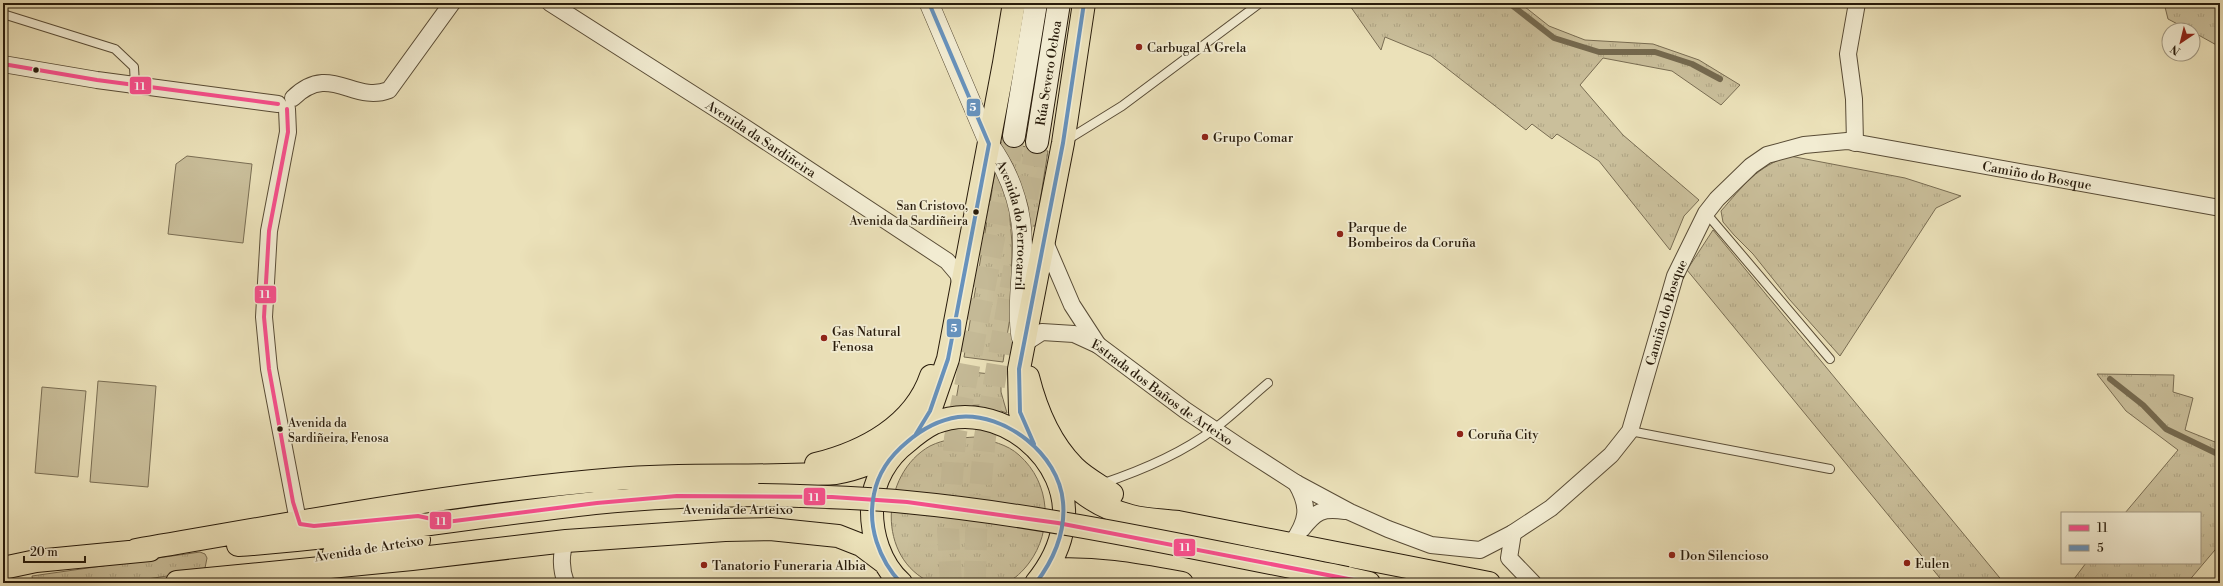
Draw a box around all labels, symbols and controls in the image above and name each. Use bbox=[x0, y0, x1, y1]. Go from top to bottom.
street label: Rúa Severo Ochoa bbox=[1033, 19, 1065, 127]
north arrow bbox=[2161, 22, 2201, 62]
place label: Carbugal A Grela bbox=[1147, 40, 1247, 56]
text: N bbox=[2168, 41, 2183, 58]
marker: Carbugal A Grela bbox=[1134, 42, 1144, 52]
unlabelled marker bbox=[31, 65, 41, 75]
line badge: 11 bbox=[129, 76, 152, 95]
text: 11 bbox=[135, 80, 146, 94]
street label: Avenida da Sardiñeira bbox=[702, 97, 819, 182]
line badge: 5 bbox=[966, 98, 981, 117]
text: 5 bbox=[970, 101, 977, 115]
place label: Grupo Comar bbox=[1213, 130, 1294, 146]
marker: Grupo Comar bbox=[1200, 132, 1210, 142]
street label: Avenida do Ferrocarril bbox=[992, 157, 1029, 291]
street label: Camiño do Bosque bbox=[1981, 158, 2093, 194]
place label: San Cristovo, Avenida da Sardiñeira bbox=[848, 199, 969, 229]
marker: San Cristovo, Avenida da Sardiñeira bbox=[971, 207, 981, 217]
place label: Parque de Bombeiros da Coruña bbox=[1347, 220, 1476, 251]
marker: Parque de Bombeiros da Coruña bbox=[1335, 229, 1345, 239]
street label: Camiño do Bosque bbox=[1642, 257, 1691, 368]
line badge: 11 bbox=[254, 285, 277, 304]
text: 11 bbox=[260, 288, 271, 302]
line badge: 5 bbox=[946, 318, 962, 338]
text: 5 bbox=[951, 322, 958, 336]
place label: Gas Natural Fenosa bbox=[832, 324, 901, 355]
marker: Gas Natural Fenosa bbox=[819, 333, 829, 343]
street label: Estrada dos Baños de Arteixo bbox=[1089, 336, 1236, 449]
place label: Avenida da Sardiñeira, Fenosa bbox=[287, 416, 390, 446]
marker: Avenida da Sardiñeira, Fenosa bbox=[275, 424, 285, 434]
place label: Coruña City bbox=[1468, 427, 1539, 443]
marker: Coruña City bbox=[1455, 429, 1465, 439]
line badge: 11 bbox=[803, 487, 826, 506]
text: 11 bbox=[809, 491, 820, 505]
street label: Avenida de Arteixo bbox=[682, 502, 793, 518]
line badge: 11 bbox=[429, 511, 452, 530]
legend bbox=[2061, 512, 2201, 564]
text: 11 bbox=[436, 515, 447, 529]
text: 11 bbox=[2097, 521, 2109, 536]
street label: Avenida de Arteixo bbox=[312, 532, 425, 566]
scale bar bbox=[24, 538, 85, 564]
line badge: 11 bbox=[1173, 538, 1196, 557]
text: 11 bbox=[1180, 541, 1191, 555]
text: 5 bbox=[2097, 541, 2104, 556]
text: 20 m bbox=[30, 545, 58, 560]
place label: Don Silencioso bbox=[1680, 548, 1769, 564]
marker: Don Silencioso bbox=[1667, 550, 1677, 560]
place label: Eulen bbox=[1915, 556, 1950, 572]
place label: Tanatorio Funeraria Albia bbox=[712, 558, 866, 574]
marker: Eulen bbox=[1902, 558, 1912, 568]
marker: Tanatorio Funeraria Albia bbox=[699, 560, 709, 570]

